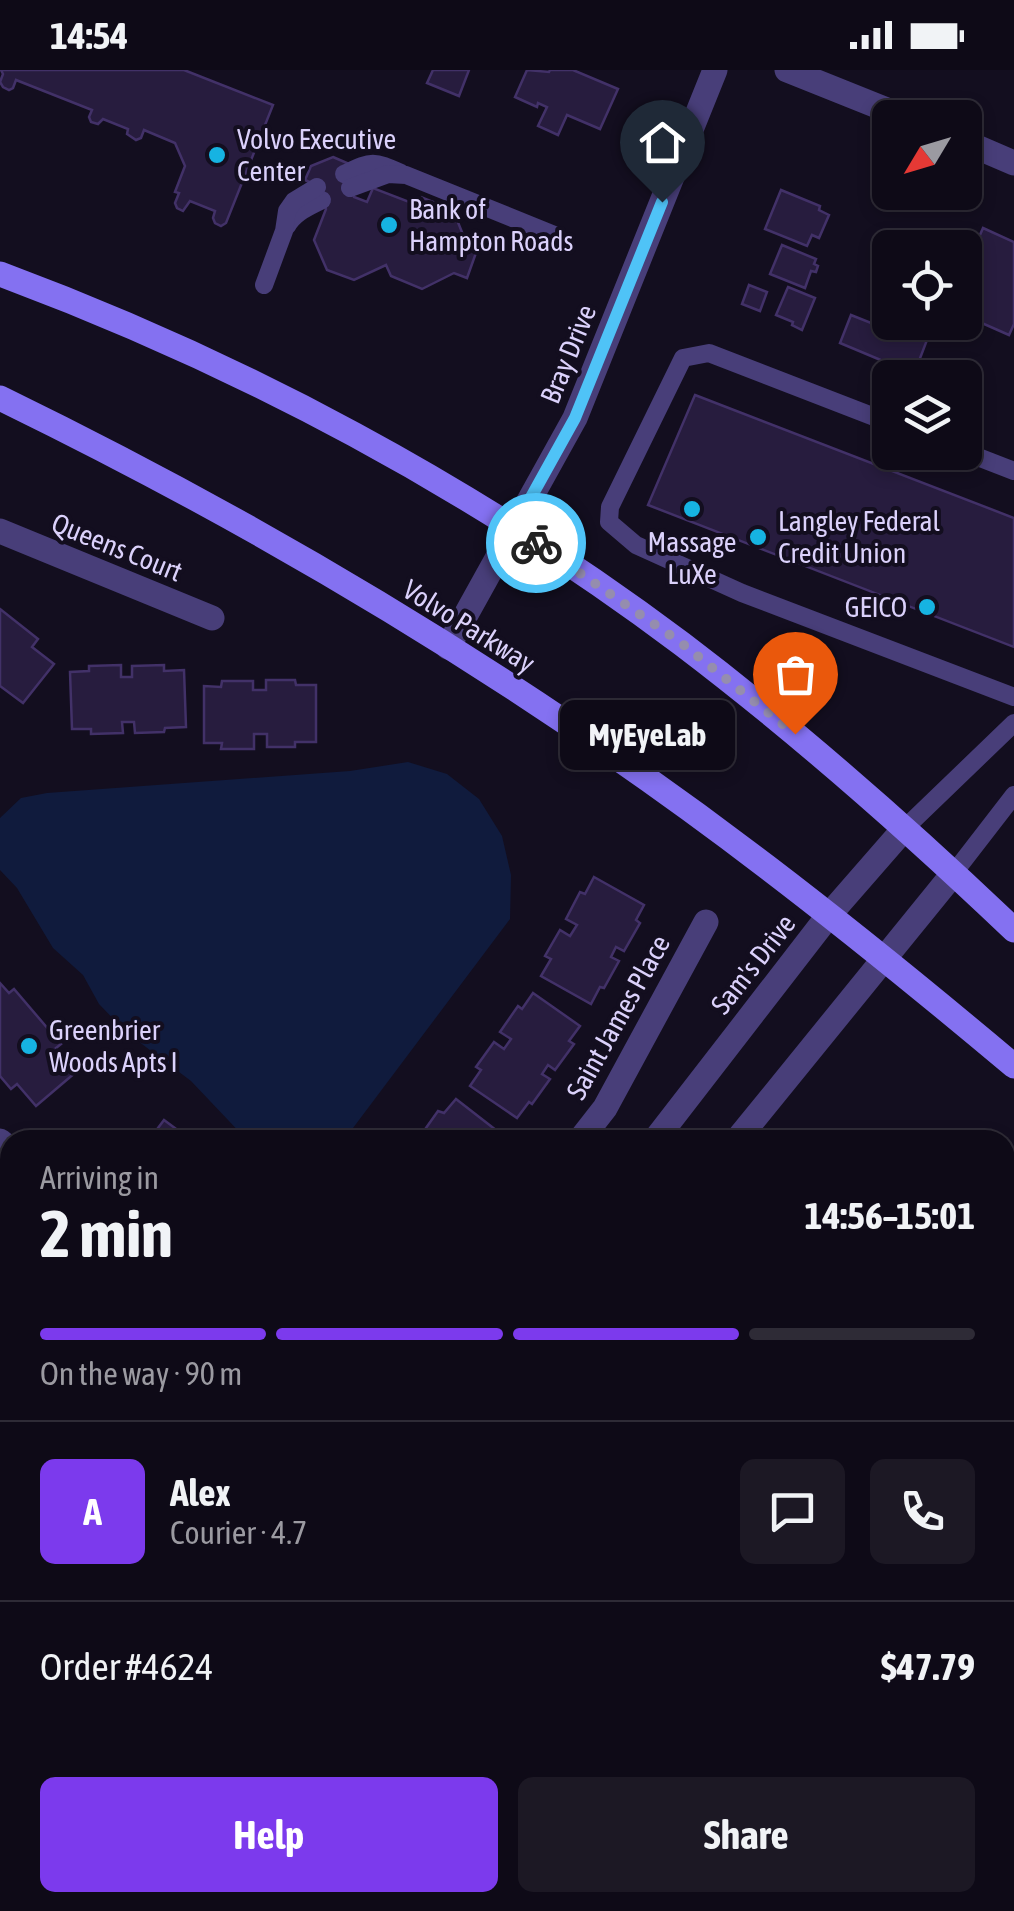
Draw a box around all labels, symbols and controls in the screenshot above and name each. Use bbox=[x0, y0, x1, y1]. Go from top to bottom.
text: 14:54 bbox=[50, 14, 128, 57]
pin bbox=[620, 100, 705, 203]
north arrow bbox=[872, 100, 982, 210]
map controls bbox=[872, 100, 982, 470]
icon: home bbox=[635, 115, 690, 170]
place label: Volvo Executive Center bbox=[237, 123, 396, 187]
marker: Volvo Executive Center bbox=[206, 144, 228, 166]
place label: Bank of Hampton Roads bbox=[409, 193, 573, 257]
marker: Bank of Hampton Roads bbox=[378, 214, 400, 236]
button: locate bbox=[872, 230, 982, 340]
street label: Bray Drive bbox=[534, 300, 602, 408]
button: layers bbox=[872, 360, 982, 470]
courier bbox=[486, 493, 586, 593]
marker: Massage LuXe bbox=[681, 498, 703, 520]
place label: Langley Federal Credit Union bbox=[778, 505, 940, 569]
street label: Queens Court bbox=[47, 506, 187, 588]
icon: bike bbox=[509, 516, 564, 571]
place label: Massage LuXe bbox=[648, 526, 736, 590]
marker: Langley Federal Credit Union bbox=[747, 526, 769, 548]
street label: Volvo Parkway bbox=[397, 573, 541, 679]
place label: GEICO bbox=[845, 591, 907, 623]
marker: GEICO bbox=[916, 596, 938, 618]
pin bbox=[753, 632, 838, 735]
icon: bag bbox=[768, 647, 823, 702]
callout: MyEyeLab bbox=[560, 699, 735, 769]
text: MyEyeLab bbox=[588, 716, 707, 753]
street label: Sam's Drive bbox=[704, 908, 802, 1020]
street label: Saint James Place bbox=[560, 929, 676, 1105]
place label: Greenbrier Woods Apts I bbox=[49, 1014, 178, 1078]
marker: Greenbrier Woods Apts I bbox=[18, 1035, 40, 1057]
text: Arriving in bbox=[40, 1159, 159, 1196]
text: 14:56–15:01 bbox=[805, 1194, 975, 1237]
text: 2 min bbox=[40, 1196, 173, 1271]
text: On the way · 90 m bbox=[40, 1355, 242, 1392]
button: chat bbox=[740, 1459, 845, 1564]
button: phone bbox=[870, 1459, 975, 1564]
text: Alex bbox=[170, 1471, 231, 1514]
text: A bbox=[83, 1490, 102, 1533]
text: Courier · 4.7 bbox=[170, 1514, 307, 1551]
text: Order #4624 bbox=[40, 1645, 213, 1688]
text: $47.79 bbox=[881, 1645, 975, 1688]
button: Help bbox=[40, 1777, 498, 1892]
button: Share bbox=[518, 1777, 975, 1892]

